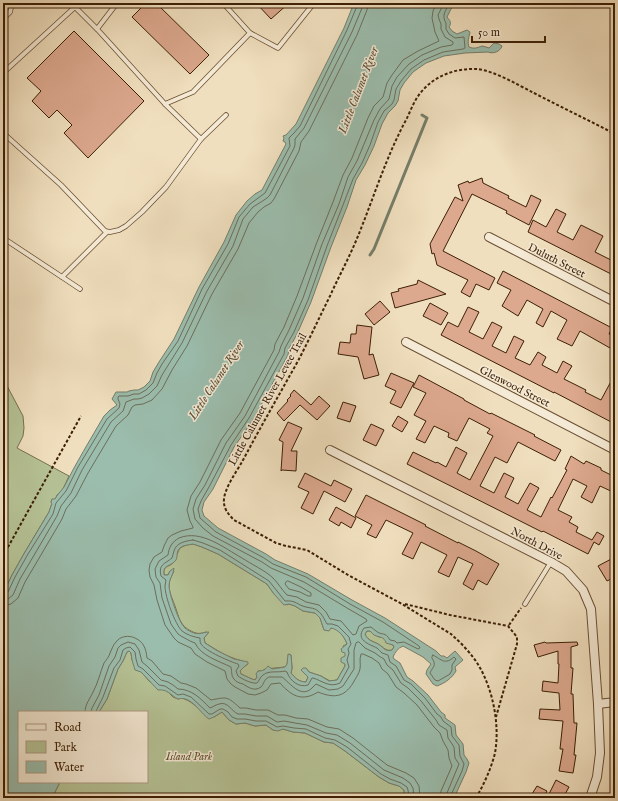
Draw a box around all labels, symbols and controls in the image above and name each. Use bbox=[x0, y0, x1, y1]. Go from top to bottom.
scale bar bbox=[472, 18, 545, 44]
text: 50 m bbox=[478, 25, 500, 40]
water label: Little Calumet River bbox=[335, 44, 382, 137]
street label: Duluth Street bbox=[525, 240, 588, 281]
street label: Little Calumet River Levee Trail bbox=[226, 331, 310, 468]
water label: Little Calumet River bbox=[185, 337, 248, 424]
street label: Glenwood Street bbox=[477, 363, 552, 411]
street label: North Drive bbox=[508, 524, 565, 563]
legend bbox=[18, 711, 148, 783]
text: Road bbox=[54, 720, 82, 735]
text: Park bbox=[54, 740, 77, 755]
park label: Island Park bbox=[165, 750, 213, 764]
text: Water bbox=[54, 760, 85, 775]

